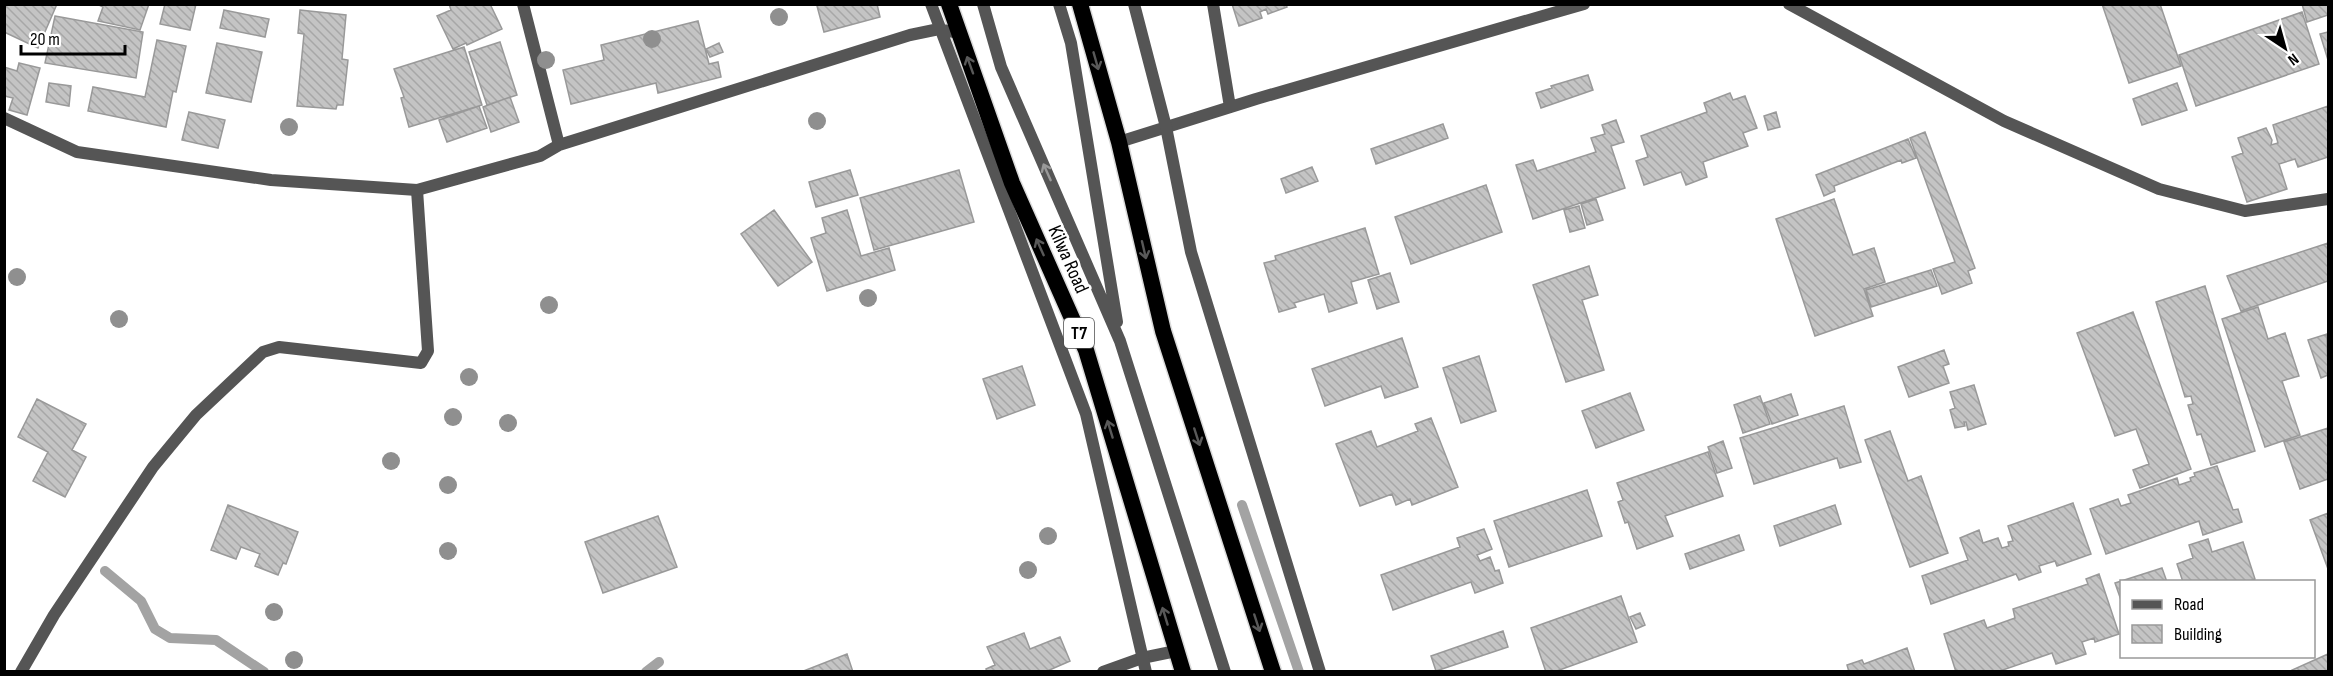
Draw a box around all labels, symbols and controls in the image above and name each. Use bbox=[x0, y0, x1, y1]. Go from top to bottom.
scale bar bbox=[21, 18, 124, 56]
north arrow bbox=[2255, 18, 2315, 78]
text: 20 m bbox=[30, 29, 60, 50]
text: N bbox=[2284, 49, 2302, 69]
one-way arrow bbox=[1091, 51, 1102, 70]
one-way arrow bbox=[963, 56, 974, 75]
one-way arrow bbox=[1040, 163, 1052, 181]
street label: Kilwa Road bbox=[1043, 222, 1094, 297]
one-way arrow bbox=[1034, 238, 1046, 256]
one-way arrow bbox=[1139, 239, 1150, 259]
road number: T7 bbox=[1064, 318, 1094, 348]
one-way arrow bbox=[1104, 420, 1115, 439]
one-way arrow bbox=[1193, 427, 1204, 446]
legend bbox=[2120, 580, 2315, 658]
text: Road bbox=[2174, 594, 2204, 615]
one-way arrow bbox=[1159, 607, 1170, 626]
one-way arrow bbox=[1253, 613, 1264, 632]
text: Building bbox=[2174, 624, 2222, 645]

